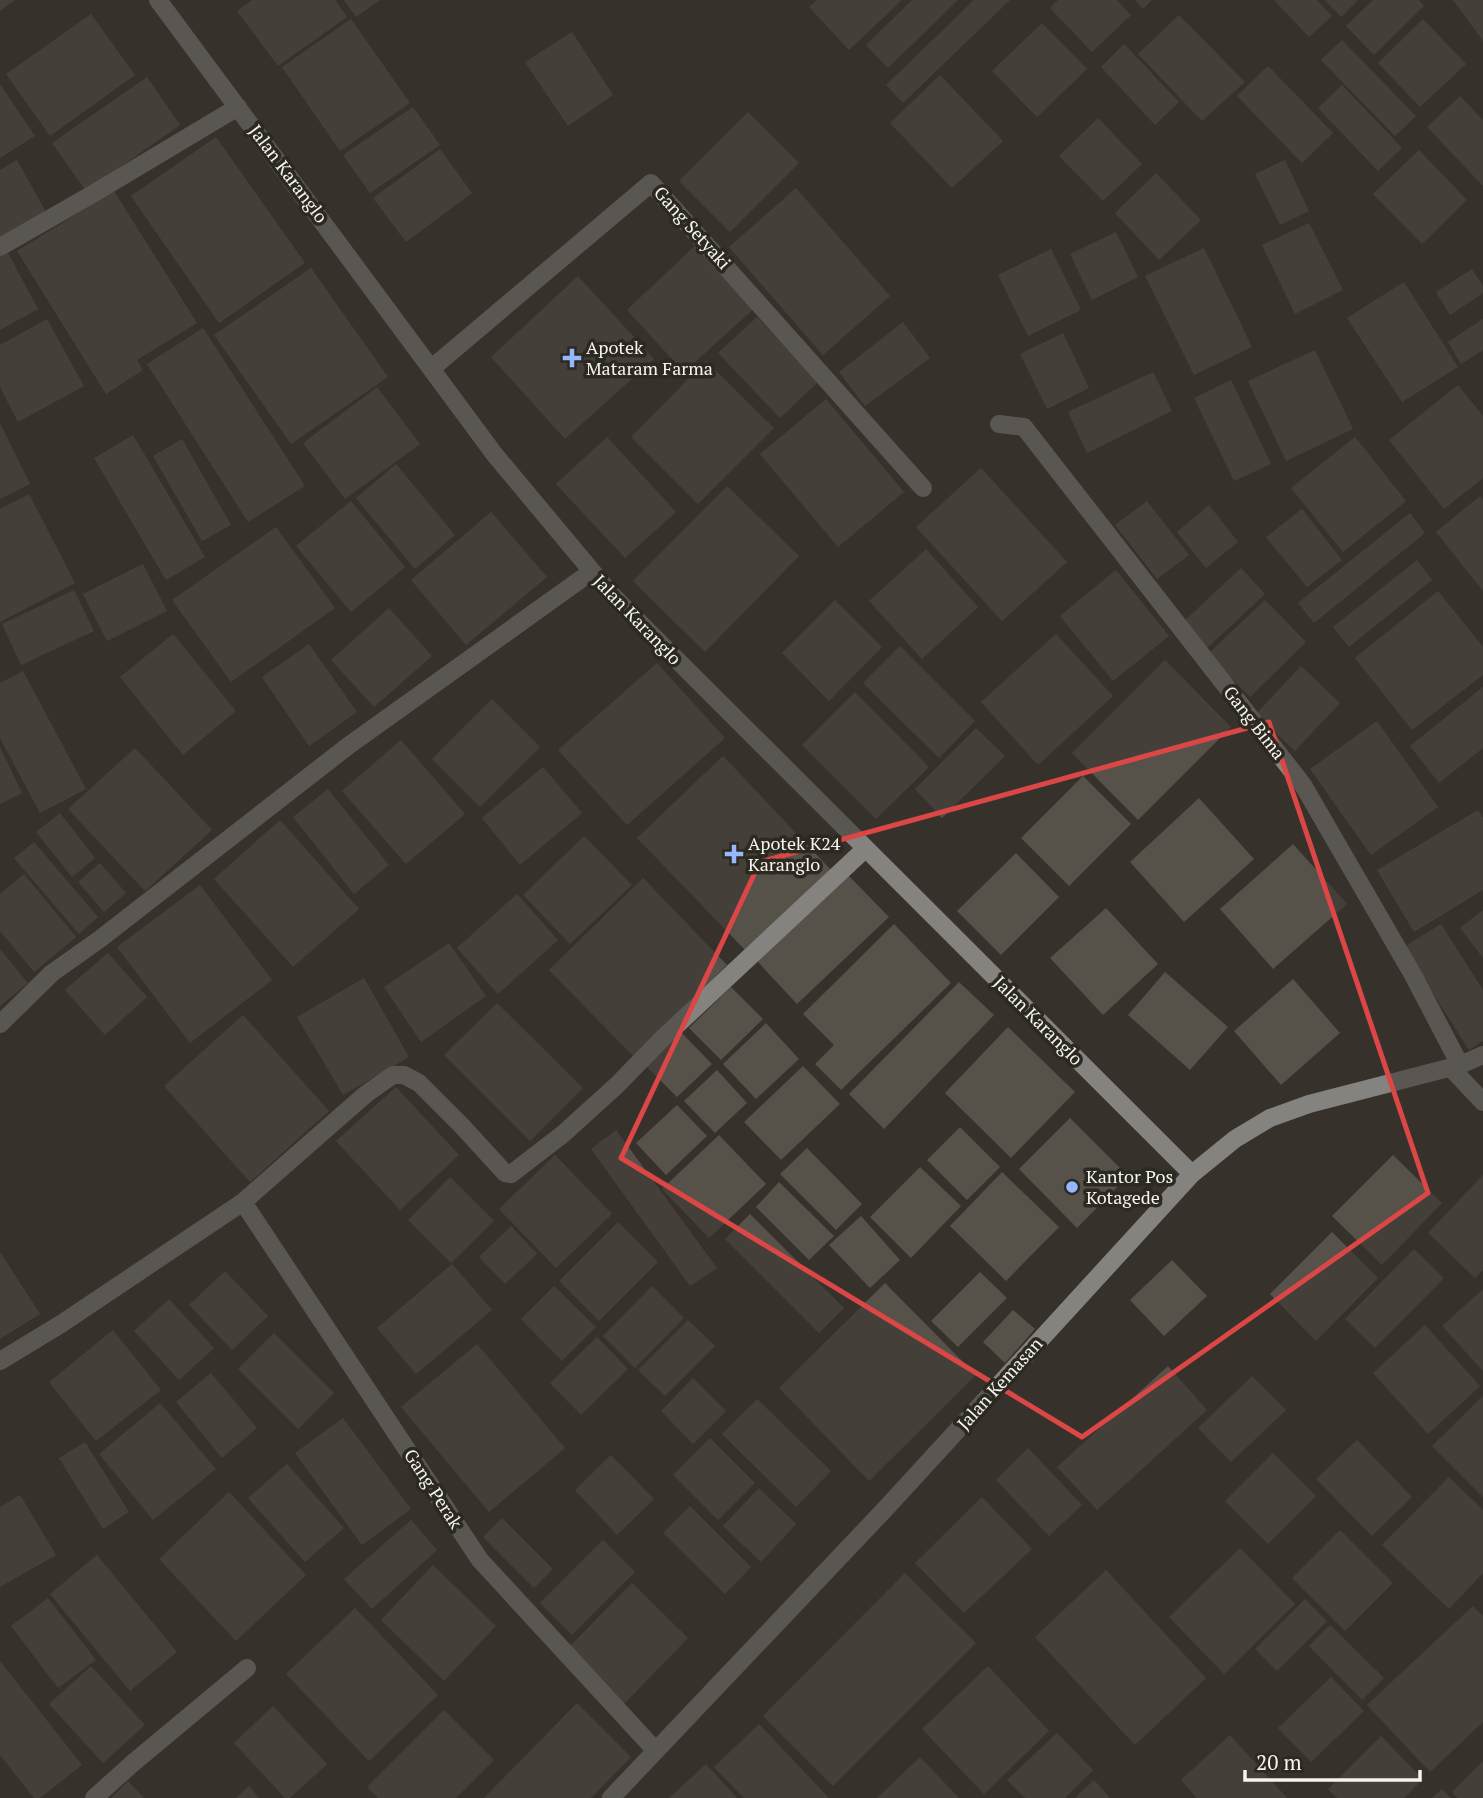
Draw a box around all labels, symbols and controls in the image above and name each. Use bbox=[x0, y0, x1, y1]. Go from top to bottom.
street label: Jalan Karanglo bbox=[244, 119, 334, 227]
street label: Gang Setyaki bbox=[649, 181, 737, 274]
place label: Apotek Mataram Farma bbox=[586, 335, 713, 380]
marker: Apotek Mataram Farma bbox=[564, 350, 580, 366]
street label: Jalan Karanglo bbox=[588, 569, 687, 670]
street label: Gang Bima bbox=[1219, 681, 1291, 764]
place label: Apotek K24 Karanglo bbox=[748, 831, 841, 876]
marker: Apotek K24 Karanglo bbox=[726, 846, 742, 862]
street label: Jalan Karanglo bbox=[989, 970, 1089, 1070]
place label: Kantor Pos Kotagede bbox=[1086, 1164, 1173, 1209]
marker: Kantor Pos Kotagede bbox=[1064, 1179, 1080, 1195]
street label: Jalan Kemasan bbox=[951, 1332, 1047, 1435]
street label: Gang Perak bbox=[399, 1444, 469, 1534]
scale bar bbox=[1245, 1738, 1420, 1782]
text: 20 m bbox=[1256, 1748, 1302, 1776]

